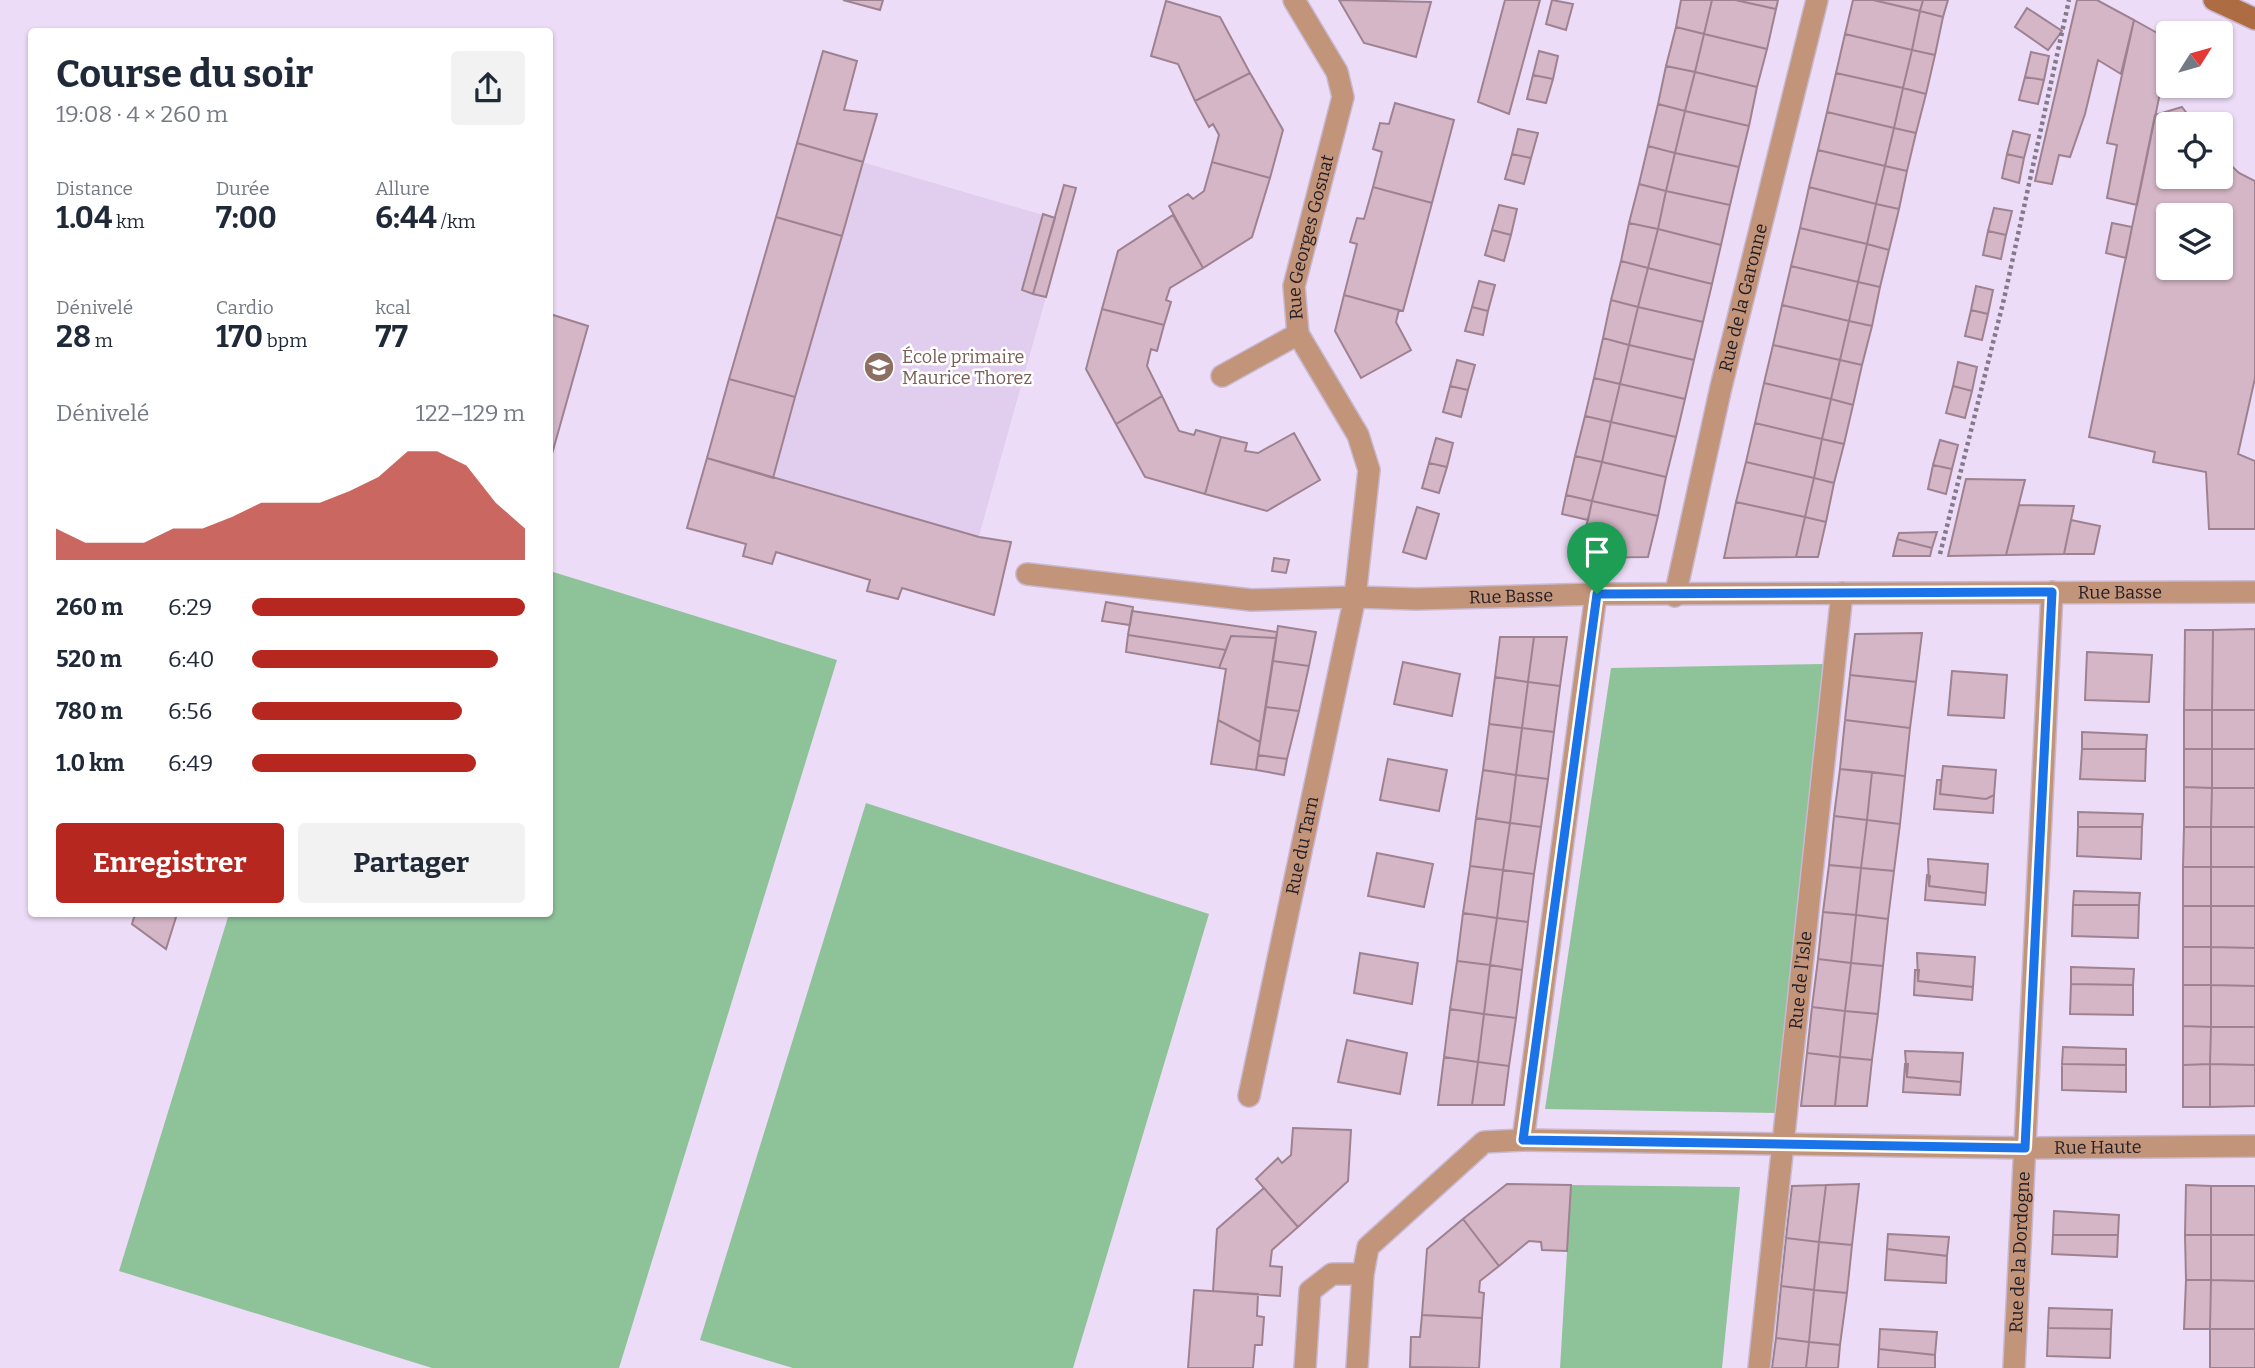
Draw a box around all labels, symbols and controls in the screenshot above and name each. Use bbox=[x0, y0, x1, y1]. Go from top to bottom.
north arrow bbox=[2156, 21, 2233, 98]
map controls bbox=[2156, 21, 2233, 280]
text: Course du soir bbox=[56, 51, 313, 97]
button: share bbox=[451, 51, 525, 125]
text: 19:08 · 4 × 260 m bbox=[56, 100, 228, 128]
button: locate bbox=[2156, 112, 2233, 189]
street label: Rue Georges Gosnat bbox=[1283, 152, 1339, 321]
text: Distance bbox=[56, 177, 133, 200]
text: Durée bbox=[216, 177, 270, 200]
text: Allure bbox=[375, 177, 430, 200]
text: 1.04 bbox=[56, 200, 112, 236]
text: 7:00 bbox=[216, 200, 277, 236]
text: 6:44 bbox=[375, 200, 437, 236]
button: layers bbox=[2156, 203, 2233, 280]
text: km bbox=[112, 210, 145, 233]
text: /km bbox=[437, 210, 476, 233]
street label: Rue de la Garonne bbox=[1714, 221, 1772, 374]
text: Dénivelé bbox=[56, 296, 133, 319]
text: Cardio bbox=[216, 296, 274, 319]
text: kcal bbox=[375, 296, 411, 319]
text: 28 bbox=[56, 319, 91, 355]
text: 170 bbox=[216, 319, 263, 355]
text: 77 bbox=[375, 319, 408, 355]
text: m bbox=[91, 329, 113, 352]
text: bpm bbox=[263, 329, 307, 352]
place label: École primaire Maurice Thorez bbox=[902, 345, 1032, 389]
school or university icon: École primaire Maurice Thorez bbox=[862, 350, 896, 384]
text: Dénivelé bbox=[56, 399, 149, 427]
text: 122–129 m bbox=[416, 399, 525, 427]
pin bbox=[1567, 522, 1627, 594]
icon: arrive bbox=[1578, 533, 1616, 571]
street label: Rue Basse bbox=[2078, 581, 2162, 604]
street label: Rue Basse bbox=[1468, 584, 1553, 609]
text: 260 m bbox=[56, 593, 123, 621]
text: 6:29 bbox=[168, 593, 212, 621]
text: 520 m bbox=[56, 645, 122, 673]
text: 6:40 bbox=[168, 645, 215, 673]
text: 780 m bbox=[56, 697, 123, 725]
text: 6:56 bbox=[168, 697, 212, 725]
text: 1.0 km bbox=[56, 749, 125, 777]
text: 6:49 bbox=[168, 749, 213, 777]
street label: Rue du Tarn bbox=[1281, 794, 1323, 897]
button: Enregistrer bbox=[56, 823, 284, 903]
button: Partager bbox=[298, 823, 525, 903]
street label: Rue de l'Isle bbox=[1784, 930, 1817, 1031]
street label: Rue Haute bbox=[2054, 1136, 2142, 1159]
street label: Rue de la Dordogne bbox=[2005, 1171, 2035, 1333]

